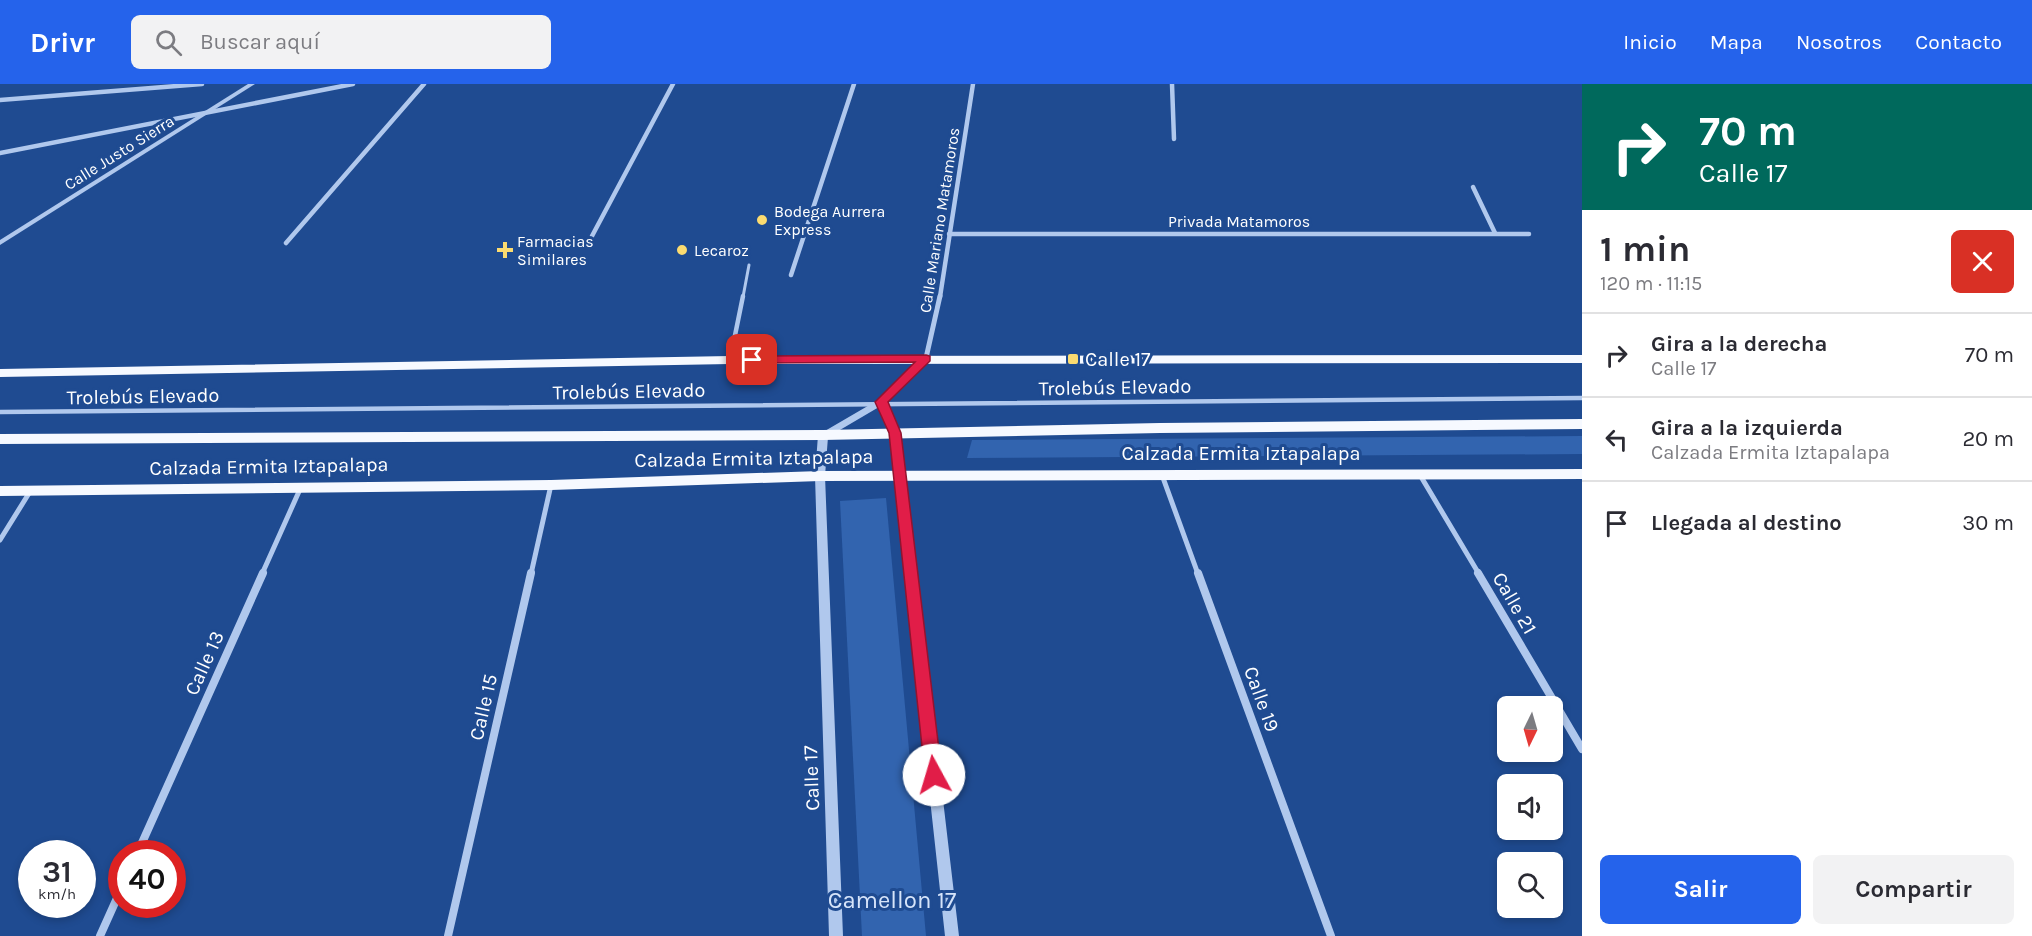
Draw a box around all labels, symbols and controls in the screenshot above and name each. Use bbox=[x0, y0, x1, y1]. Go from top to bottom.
search box bbox=[131, 15, 551, 69]
text: Drivr bbox=[30, 26, 95, 59]
icon: search bbox=[152, 26, 185, 59]
text: Buscar aquí bbox=[200, 29, 320, 55]
text: Inicio bbox=[1623, 30, 1677, 54]
text: Mapa bbox=[1710, 30, 1763, 54]
text: Nosotros bbox=[1796, 30, 1882, 54]
text: Contacto bbox=[1915, 30, 2002, 54]
text: 70 m bbox=[1699, 106, 1797, 156]
icon: right bbox=[1600, 108, 1678, 186]
street label: Calle Justo Sierra bbox=[61, 111, 178, 194]
street label: Calle Mariano Matamoros bbox=[915, 126, 964, 314]
text: Calle 17 bbox=[1699, 157, 1787, 189]
place label: Bodega Aurrera Express bbox=[774, 202, 885, 239]
street label: Privada Matamoros bbox=[1168, 212, 1310, 231]
marker: Bodega Aurrera Express bbox=[755, 213, 769, 227]
text: 1 min bbox=[1600, 228, 1690, 270]
button: close bbox=[1951, 230, 2014, 293]
place label: Farmacias Similares bbox=[517, 232, 594, 269]
place label: Lecaroz bbox=[694, 241, 749, 260]
marker: Farmacias Similares bbox=[498, 243, 512, 257]
marker: Lecaroz bbox=[675, 243, 689, 257]
text: 120 m · 11:15 bbox=[1600, 272, 1702, 295]
text: Gira a la derecha bbox=[1651, 331, 1827, 357]
pin bbox=[726, 334, 777, 385]
icon: right bbox=[1600, 339, 1633, 372]
text: 70 m bbox=[1965, 342, 2014, 368]
icon: arrive bbox=[735, 343, 768, 376]
place label: Calle 17 bbox=[1085, 348, 1151, 371]
marker: Calle 17 bbox=[1066, 352, 1080, 366]
text: Calle 17 bbox=[1651, 357, 1717, 380]
street label: Trolebús Elevado bbox=[1038, 375, 1192, 400]
street label: Trolebús Elevado bbox=[552, 379, 706, 404]
street label: Trolebús Elevado bbox=[66, 384, 220, 409]
text: Gira a la izquierda bbox=[1651, 415, 1843, 441]
icon: left bbox=[1600, 423, 1633, 456]
text: 20 m bbox=[1962, 426, 2014, 452]
text: Calzada Ermita Iztapalapa bbox=[1651, 441, 1890, 464]
street label: Calzada Ermita Iztapalapa bbox=[1121, 442, 1361, 465]
street label: Calzada Ermita Iztapalapa bbox=[634, 445, 874, 472]
street label: Calzada Ermita Iztapalapa bbox=[149, 453, 389, 480]
icon: arrive bbox=[1600, 507, 1633, 540]
text: Llegada al destino bbox=[1651, 510, 1842, 536]
text: 30 m bbox=[1962, 510, 2014, 536]
street label: Calle 21 bbox=[1488, 568, 1541, 638]
street label: Calle 13 bbox=[180, 628, 229, 699]
street label: Calle 19 bbox=[1239, 663, 1284, 735]
street label: Calle 15 bbox=[465, 672, 502, 743]
north arrow bbox=[1497, 696, 1563, 762]
map controls bbox=[1497, 696, 1563, 918]
position arrow bbox=[902, 743, 966, 807]
street label: Calle 17 bbox=[799, 744, 824, 811]
button: sound bbox=[1497, 774, 1563, 840]
speed limit sign: 40 bbox=[108, 840, 186, 918]
button: search bbox=[1497, 852, 1563, 918]
text: 31 bbox=[42, 854, 72, 890]
button: Salir bbox=[1600, 855, 1801, 924]
button: Compartir bbox=[1813, 855, 2014, 924]
text: km/h bbox=[38, 885, 76, 903]
park label: Camellon 17 bbox=[828, 886, 956, 914]

